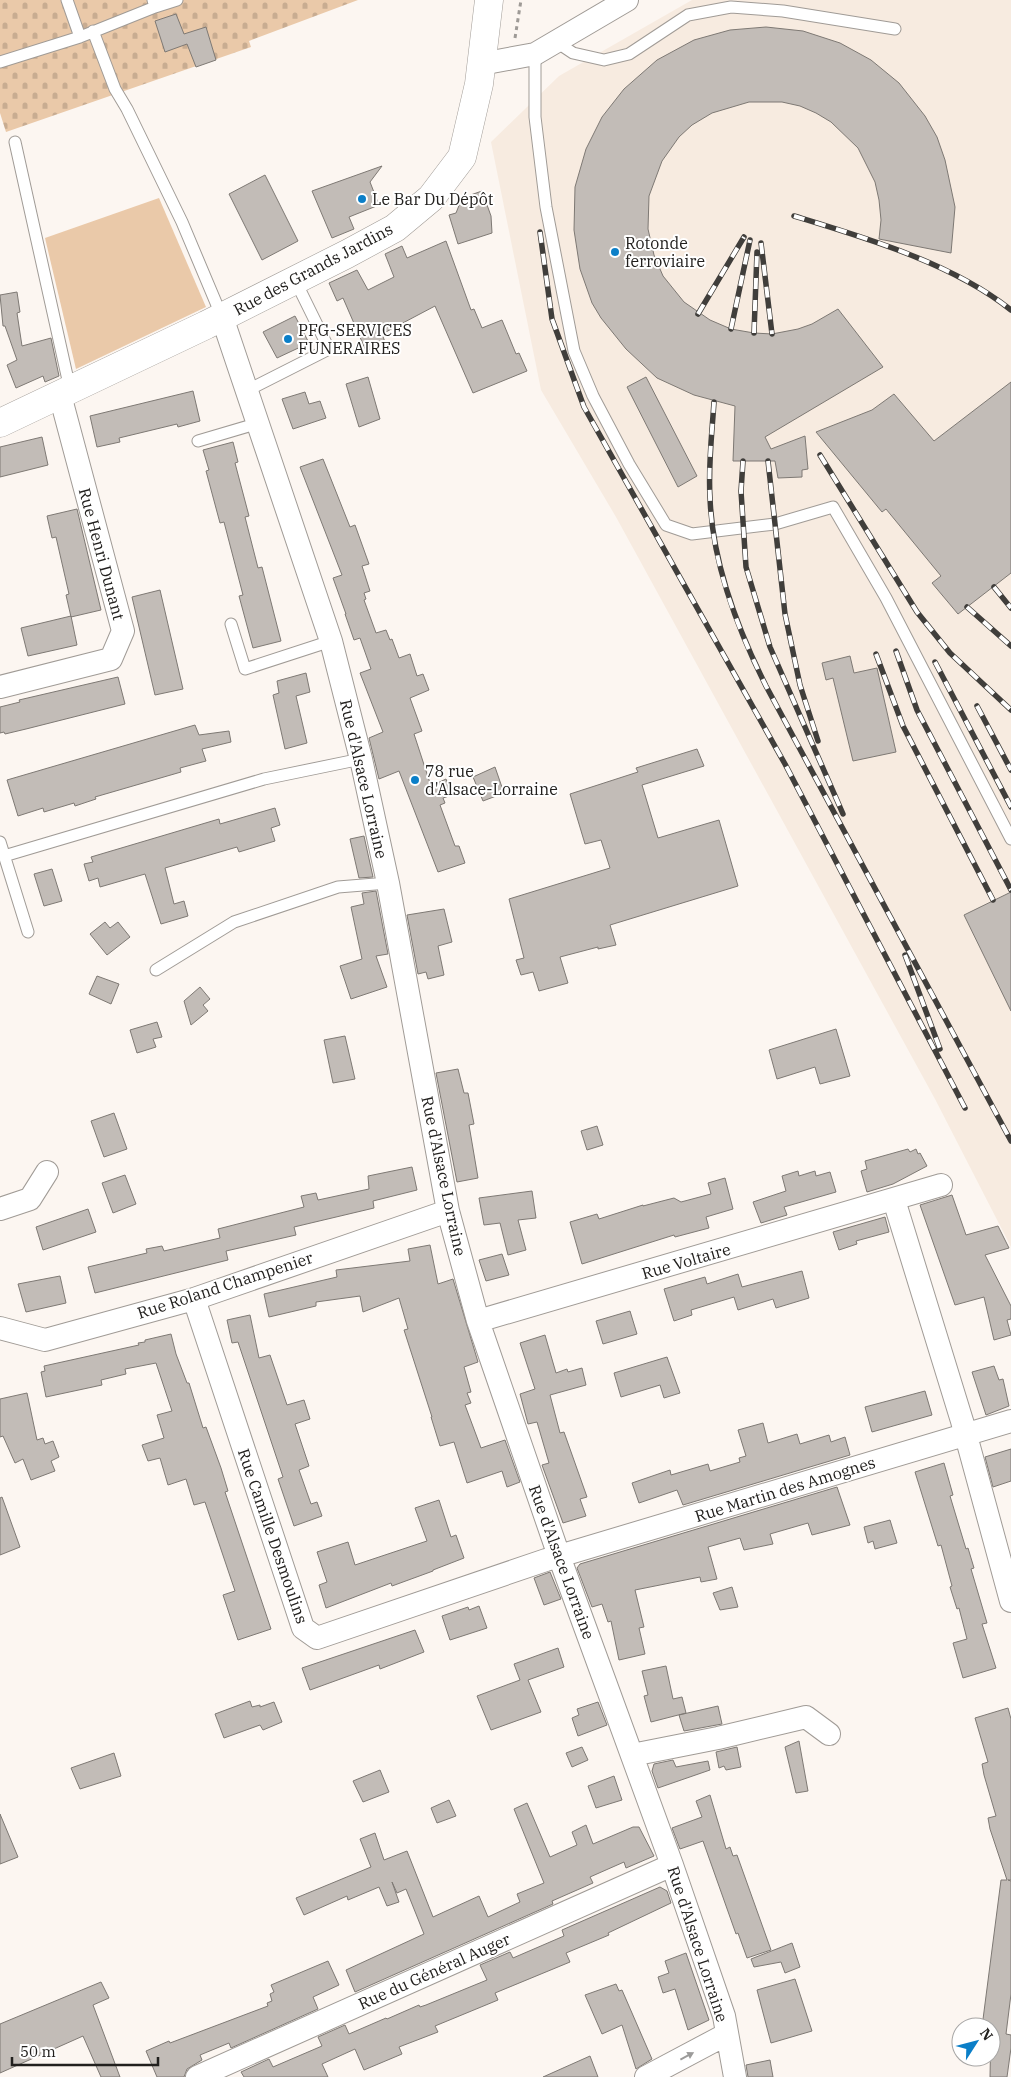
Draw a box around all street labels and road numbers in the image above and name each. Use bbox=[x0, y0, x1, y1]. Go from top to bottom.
street label: Rue des Grands Jardins bbox=[230, 219, 396, 319]
street label: Rue Henri Dunant bbox=[75, 486, 129, 623]
street label: Rue d'Alsace Lorraine bbox=[336, 697, 392, 861]
street label: Rue d'Alsace Lorraine bbox=[417, 1094, 471, 1258]
street label: Rue Voltaire bbox=[639, 1239, 733, 1283]
street label: Rue Roland Champenier bbox=[135, 1247, 315, 1323]
street label: Rue Camille Desmoulins bbox=[234, 1446, 312, 1626]
street label: Rue Martin des Amognes bbox=[692, 1452, 878, 1526]
street label: Rue d'Alsace Lorraine bbox=[525, 1482, 599, 1642]
street label: Rue d'Alsace Lorraine bbox=[663, 1863, 733, 2025]
street label: Rue du Général Auger bbox=[355, 1928, 513, 2014]

